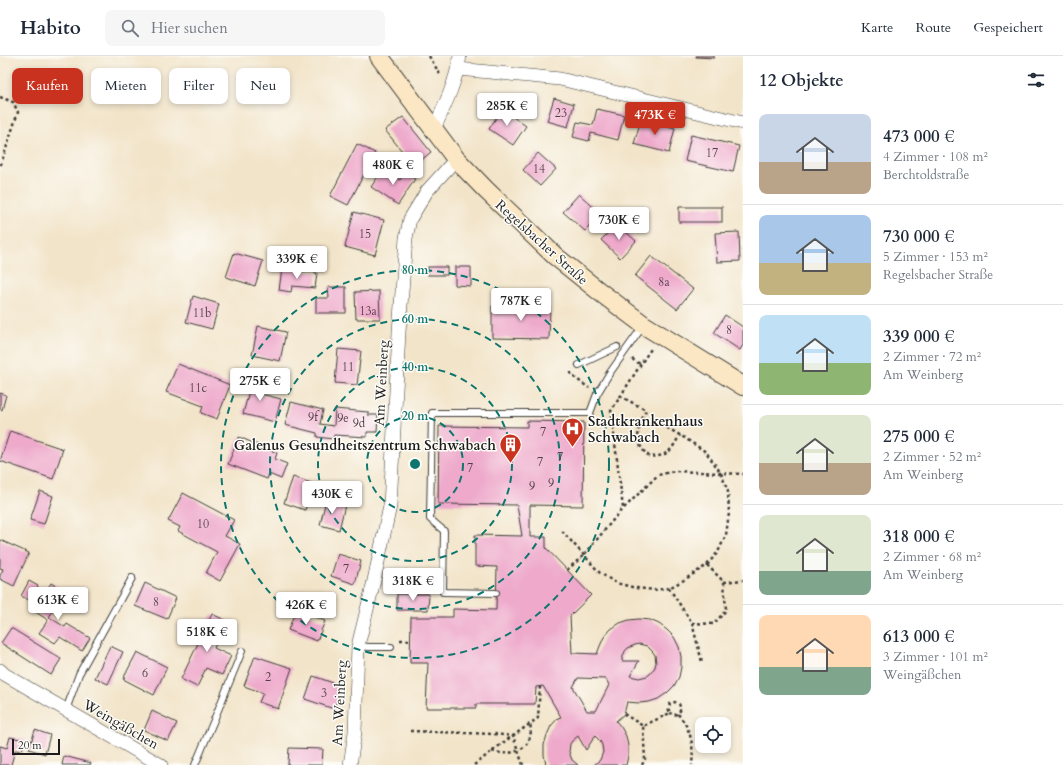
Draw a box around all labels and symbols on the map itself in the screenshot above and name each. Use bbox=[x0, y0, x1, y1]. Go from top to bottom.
pin: 285K € bbox=[474, 93, 540, 127]
pin: 473K € bbox=[622, 102, 688, 136]
house number: 23 bbox=[555, 105, 567, 121]
house number: 17 bbox=[706, 145, 718, 161]
pin: 480K € bbox=[360, 152, 426, 186]
house number: 14 bbox=[533, 161, 545, 177]
street label: Regelsbacher Straße bbox=[491, 196, 592, 289]
pin: 730K € bbox=[586, 207, 652, 241]
house number: 15 bbox=[359, 226, 371, 242]
pin: 339K € bbox=[264, 246, 330, 280]
text: 80 m bbox=[402, 262, 429, 278]
house number: 8a bbox=[658, 274, 670, 290]
pin: 787K € bbox=[488, 288, 554, 322]
house number: 13a bbox=[359, 303, 378, 319]
house number: 11b bbox=[193, 305, 211, 321]
text: 60 m bbox=[402, 311, 429, 327]
house number: 8 bbox=[726, 322, 732, 338]
street label: Am Weinberg bbox=[370, 339, 393, 427]
house number: 11 bbox=[342, 359, 354, 375]
text: 40 m bbox=[402, 359, 429, 375]
pin: 275K € bbox=[227, 368, 293, 402]
house number: 11c bbox=[189, 380, 207, 396]
text: 20 m bbox=[402, 408, 429, 424]
house number: 9f bbox=[308, 409, 320, 425]
house number: 9e bbox=[337, 410, 349, 426]
place label: Stadtkrankenhaus Schwabach bbox=[588, 412, 703, 447]
house number: 9d bbox=[353, 415, 366, 431]
hospital icon: Stadtkrankenhaus Schwabach bbox=[559, 416, 585, 449]
house number: 7 bbox=[540, 424, 546, 440]
building icon: Galenus Gesundheitszentrum Schwabach bbox=[498, 432, 524, 465]
place label: Galenus Gesundheitszentrum Schwabach bbox=[234, 436, 496, 455]
house number: 7 bbox=[557, 449, 563, 465]
house number: 7 bbox=[537, 454, 543, 470]
centre of rings bbox=[408, 457, 422, 471]
house number: 7 bbox=[467, 460, 473, 476]
house number: 9 bbox=[548, 475, 554, 491]
house number: 9 bbox=[529, 478, 535, 494]
pin: 430K € bbox=[299, 481, 365, 515]
house number: 10 bbox=[197, 516, 209, 532]
house number: 7 bbox=[343, 561, 349, 577]
pin: 318K € bbox=[380, 568, 446, 602]
pin: 613K € bbox=[25, 587, 91, 621]
pin: 426K € bbox=[273, 592, 339, 626]
house number: 8 bbox=[153, 594, 159, 610]
pin: 518K € bbox=[174, 619, 240, 653]
street label: Am Weinberg bbox=[328, 659, 351, 747]
house number: 6 bbox=[142, 665, 148, 681]
house number: 2 bbox=[265, 669, 271, 685]
house number: 3 bbox=[321, 685, 327, 701]
street label: Weingäßchen bbox=[79, 695, 162, 754]
scale bar bbox=[12, 737, 60, 756]

